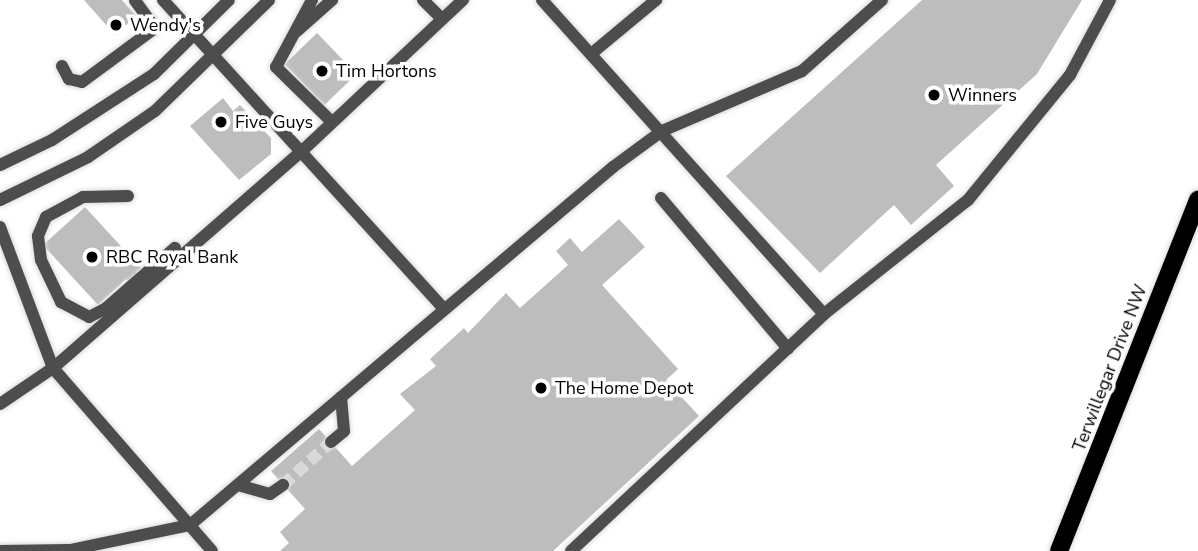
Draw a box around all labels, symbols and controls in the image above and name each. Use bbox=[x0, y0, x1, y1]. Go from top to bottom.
place label: Wendy's bbox=[130, 14, 201, 36]
marker: Wendy's bbox=[108, 17, 124, 33]
place label: Tim Hortons bbox=[336, 60, 437, 82]
marker: Tim Hortons bbox=[314, 63, 330, 79]
place label: Winners bbox=[948, 84, 1017, 106]
marker: Winners bbox=[926, 87, 942, 103]
place label: Five Guys bbox=[235, 111, 313, 133]
marker: Five Guys bbox=[213, 114, 229, 130]
place label: RBC Royal Bank bbox=[106, 246, 238, 268]
marker: RBC Royal Bank bbox=[84, 249, 100, 265]
street label: Terwillegar Drive NW bbox=[1068, 281, 1152, 455]
place label: The Home Depot bbox=[555, 377, 693, 399]
marker: The Home Depot bbox=[533, 380, 549, 396]

